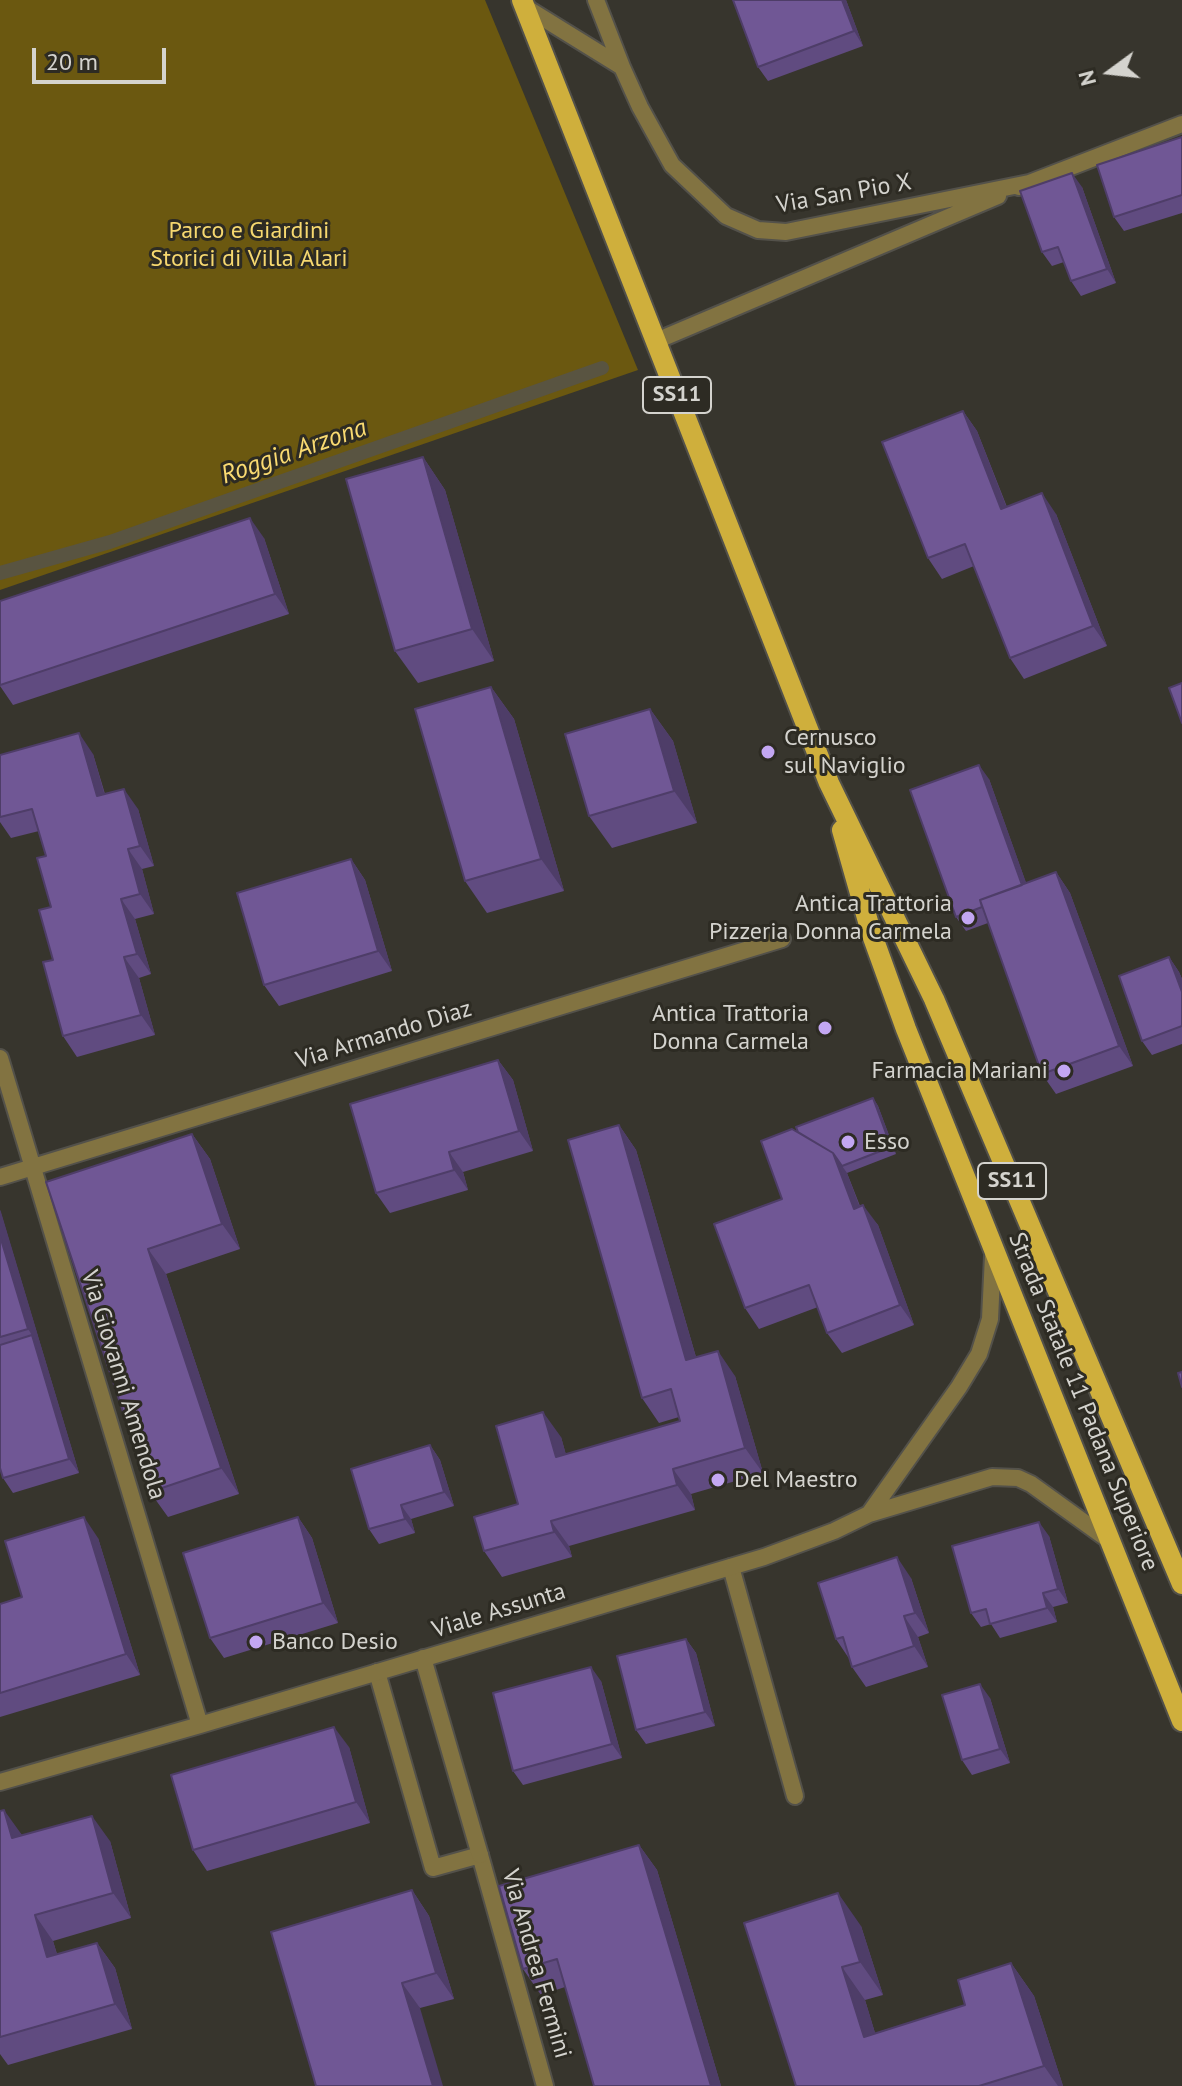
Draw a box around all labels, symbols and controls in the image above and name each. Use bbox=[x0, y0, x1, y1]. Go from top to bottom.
scale bar bbox=[36, 32, 170, 82]
north arrow bbox=[1070, 32, 1150, 112]
text: 20 m bbox=[46, 46, 98, 77]
text: N bbox=[1071, 68, 1102, 89]
street label: Via San Pio X bbox=[774, 168, 914, 220]
park label: Parco e Giardini Storici di Villa Alari bbox=[150, 217, 348, 273]
road number: SS11 bbox=[643, 377, 711, 413]
water label: Roggia Arzona bbox=[217, 412, 371, 492]
place label: Cernusco sul Naviglio bbox=[784, 724, 906, 780]
marker: Cernusco sul Naviglio bbox=[759, 743, 777, 761]
place label: Antica Trattoria Pizzeria Donna Carmela bbox=[709, 890, 952, 946]
marker: Antica Trattoria Pizzeria Donna Carmela bbox=[959, 909, 977, 927]
street label: Via Armando Diaz bbox=[293, 995, 475, 1075]
place label: Antica Trattoria Donna Carmela bbox=[652, 1000, 809, 1056]
marker: Antica Trattoria Donna Carmela bbox=[816, 1019, 834, 1037]
place label: Farmacia Mariani bbox=[872, 1057, 1048, 1085]
marker: Farmacia Mariani bbox=[1055, 1062, 1073, 1080]
place label: Esso bbox=[864, 1128, 910, 1156]
marker: Esso bbox=[839, 1133, 857, 1151]
road number: SS11 bbox=[978, 1163, 1046, 1199]
street label: Strada Statale 11 Padana Superiore bbox=[1002, 1229, 1164, 1575]
street label: Via Giovanni Amendola bbox=[74, 1267, 172, 1503]
place label: Del Maestro bbox=[734, 1466, 858, 1494]
marker: Del Maestro bbox=[709, 1471, 727, 1489]
street label: Viale Assunta bbox=[429, 1577, 569, 1645]
place label: Banco Desio bbox=[272, 1628, 398, 1656]
marker: Banco Desio bbox=[247, 1633, 265, 1651]
street label: Via Andrea Fermini bbox=[495, 1866, 577, 2062]

